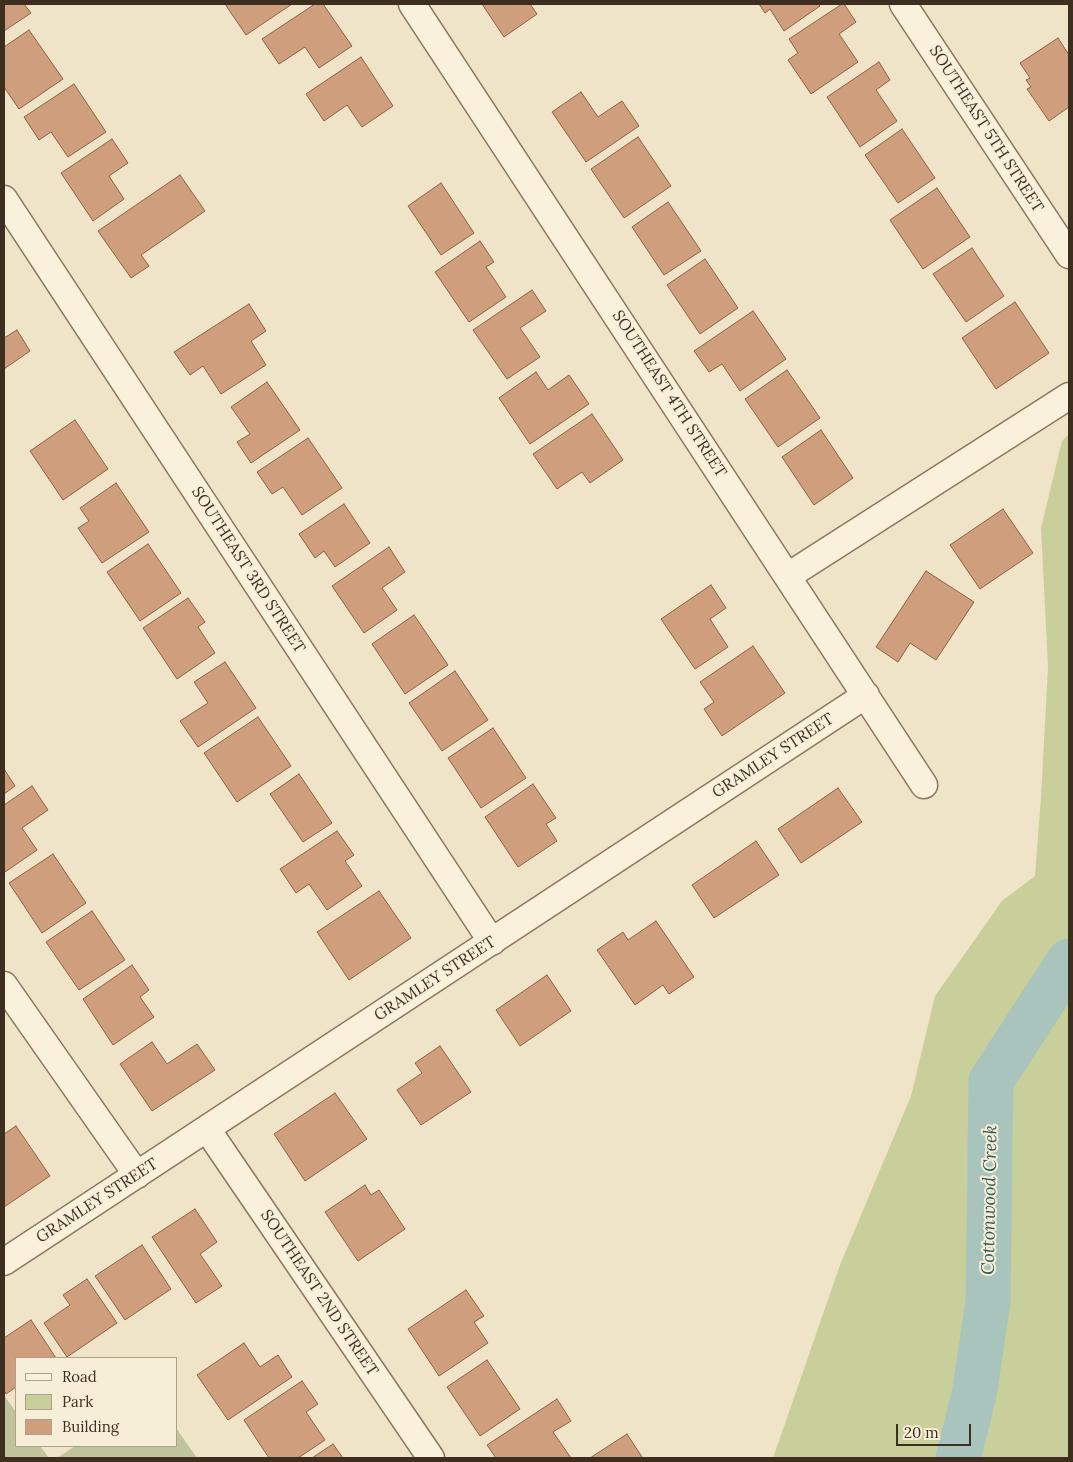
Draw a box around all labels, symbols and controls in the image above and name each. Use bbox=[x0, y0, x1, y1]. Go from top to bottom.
street label: SOUTHEAST 5TH STREET bbox=[925, 42, 1047, 216]
street label: SOUTHEAST 4TH STREET bbox=[608, 307, 730, 481]
street label: SOUTHEAST 3RD STREET bbox=[187, 483, 309, 657]
street label: GRAMLEY STREET bbox=[709, 710, 837, 802]
street label: GRAMLEY STREET bbox=[371, 933, 499, 1025]
water label: Cottonwood Creek bbox=[978, 1125, 1002, 1275]
street label: GRAMLEY STREET bbox=[33, 1155, 161, 1247]
street label: SOUTHEAST 2ND STREET bbox=[256, 1206, 382, 1380]
legend bbox=[15, 1357, 178, 1447]
text: Road bbox=[62, 1367, 97, 1386]
text: Park bbox=[62, 1392, 93, 1411]
scale bar bbox=[898, 1414, 973, 1446]
text: Building bbox=[62, 1417, 119, 1436]
text: 20 m bbox=[904, 1423, 939, 1442]

